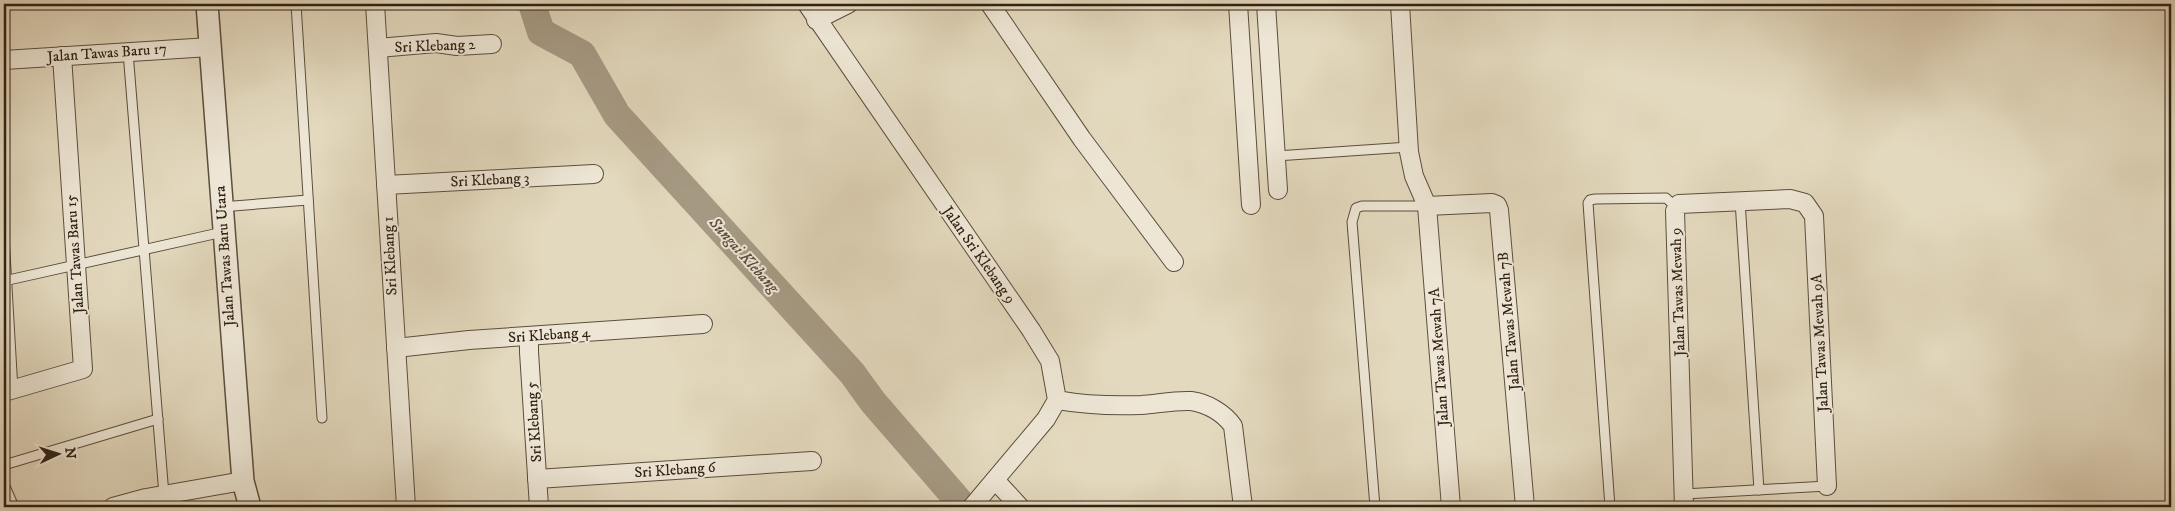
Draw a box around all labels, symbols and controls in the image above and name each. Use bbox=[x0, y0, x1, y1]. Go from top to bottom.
street label: Sri Klebang 2 bbox=[394, 35, 476, 57]
street label: Jalan Tawas Baru 17 bbox=[45, 39, 168, 67]
street label: Sri Klebang 3 bbox=[450, 168, 530, 192]
street label: Jalan Tawas Baru Utara bbox=[211, 184, 240, 329]
street label: Jalan Tawas Baru 15 bbox=[61, 193, 89, 316]
street label: Jalan Sri Klebang 9 bbox=[937, 201, 1020, 308]
water label: Sungai Klebang bbox=[704, 212, 784, 298]
street label: Sri Klebang 1 bbox=[378, 216, 402, 296]
street label: Jalan Tawas Mewah 9 bbox=[1666, 227, 1690, 359]
street label: Jalan Tawas Mewah 7B bbox=[1493, 251, 1525, 393]
street label: Jalan Tawas Mewah 9A bbox=[1807, 273, 1833, 415]
street label: Jalan Tawas Mewah 7A bbox=[1425, 287, 1453, 429]
street label: Sri Klebang 4 bbox=[507, 323, 591, 347]
street label: Sri Klebang 5 bbox=[522, 380, 546, 463]
north arrow bbox=[32, 428, 82, 478]
text: N bbox=[61, 447, 79, 460]
street label: Sri Klebang 6 bbox=[634, 458, 717, 482]

